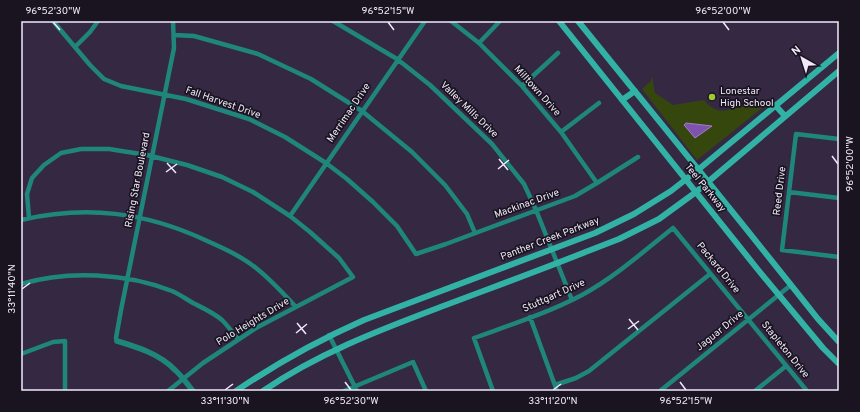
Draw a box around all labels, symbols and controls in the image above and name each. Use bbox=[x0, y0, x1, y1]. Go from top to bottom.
text: 96°52'30"W bbox=[25, 5, 81, 18]
text: 96°52'15"W bbox=[362, 5, 414, 18]
text: 96°52'00"W bbox=[695, 5, 751, 18]
north arrow bbox=[782, 38, 822, 78]
text: N bbox=[789, 43, 804, 59]
street label: Milltown Drive bbox=[511, 63, 563, 119]
street label: Valley Mills Drive bbox=[437, 79, 501, 141]
street label: Merrimac Drive bbox=[324, 81, 374, 145]
street label: Fall Harvest Drive bbox=[184, 84, 262, 122]
place label: Lonestar High School bbox=[720, 85, 774, 110]
marker: Lonestar High School bbox=[707, 92, 717, 102]
street label: Rising Star Boulevard bbox=[122, 131, 154, 229]
text: 96°52'00"W bbox=[844, 136, 857, 192]
street label: Teel Parkway bbox=[681, 161, 729, 215]
street label: Reed Drive bbox=[771, 166, 789, 216]
street label: Mackinac Drive bbox=[493, 186, 561, 222]
street label: Panther Creek Parkway bbox=[499, 214, 601, 264]
street label: Packard Drive bbox=[693, 240, 743, 296]
text: 33°11'40"N bbox=[6, 264, 19, 314]
street label: Stuttgart Drive bbox=[521, 276, 587, 316]
street label: Polo Heights Drive bbox=[214, 295, 292, 349]
street label: Jaguar Drive bbox=[694, 308, 746, 354]
street label: Stapleton Drive bbox=[758, 319, 812, 381]
text: 33°11'30"N bbox=[200, 395, 250, 408]
text: 96°52'30"W bbox=[323, 395, 379, 408]
text: 33°11'20"N bbox=[528, 395, 578, 408]
text: 96°52'15"W bbox=[660, 395, 712, 408]

